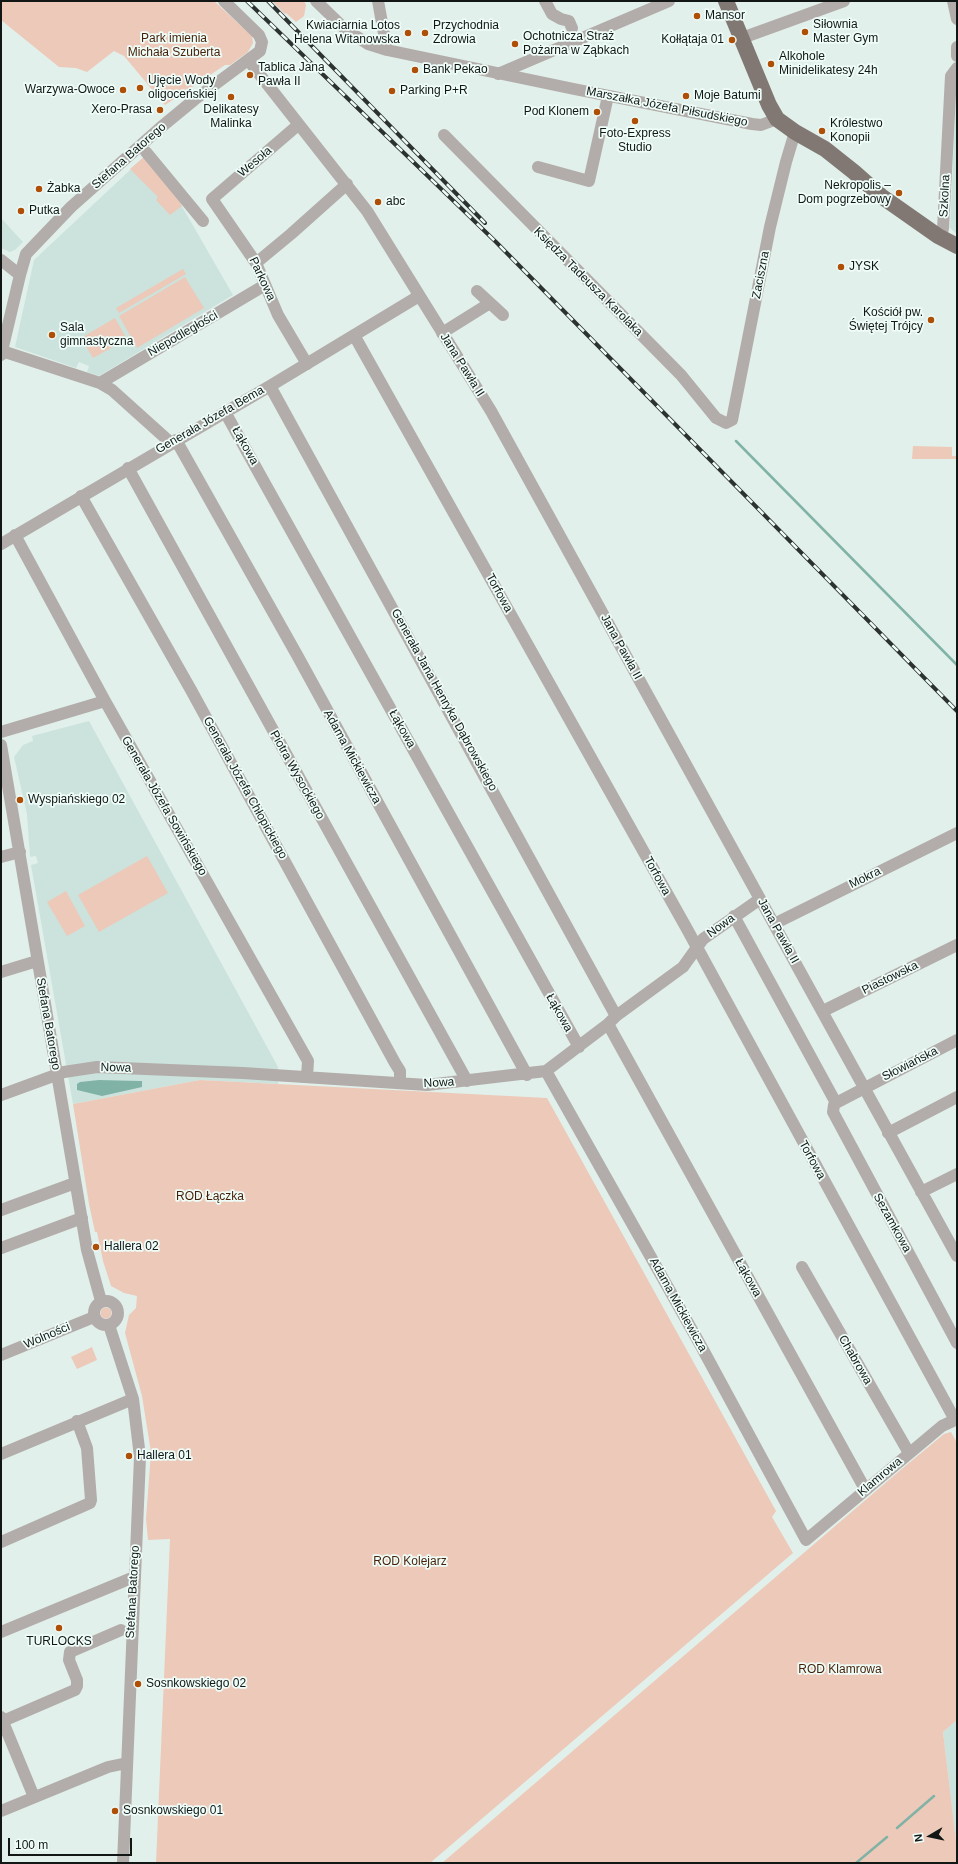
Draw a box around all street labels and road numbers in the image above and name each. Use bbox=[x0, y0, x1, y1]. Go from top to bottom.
street label: Marszałka Józefa Piłsudskiego bbox=[585, 84, 749, 130]
street label: Stefana Batorego bbox=[89, 120, 169, 192]
street label: Wesoła bbox=[235, 144, 275, 180]
street label: Szkolna bbox=[937, 174, 953, 218]
street label: Księdza Tadeusza Karolaka bbox=[531, 225, 645, 339]
street label: Zaciszna bbox=[749, 250, 773, 300]
street label: Parkowa bbox=[246, 255, 278, 303]
street label: Niepodległości bbox=[146, 308, 220, 360]
street label: Jana Pawła II bbox=[437, 331, 487, 399]
street label: Generała Józefa Bema bbox=[153, 383, 267, 457]
street label: Łąkowa bbox=[229, 424, 261, 468]
street label: Torfowa bbox=[483, 571, 515, 615]
street label: Generała Jana Henryka Dąbrowskiego bbox=[388, 606, 500, 794]
street label: Jana Pawła II bbox=[597, 612, 645, 682]
street label: Adama Mickiewicza bbox=[320, 707, 384, 807]
street label: Łąkowa bbox=[386, 707, 418, 751]
street label: Generała Józefa Chłopickiego bbox=[200, 714, 290, 862]
street label: Piotra Wysockiego bbox=[267, 728, 327, 822]
street label: Generała Józefa Sowińskiego bbox=[118, 734, 210, 878]
street label: Torfowa bbox=[641, 854, 673, 898]
street label: Mokra bbox=[847, 864, 883, 892]
street label: Jana Pawła II bbox=[754, 896, 802, 966]
street label: Nowa bbox=[704, 911, 738, 941]
street label: Piastowska bbox=[860, 958, 920, 998]
street label: Stefana Batorego bbox=[33, 977, 63, 1071]
street label: Łąkowa bbox=[543, 991, 575, 1035]
street label: Słowiańska bbox=[880, 1044, 940, 1084]
street label: Nowa bbox=[101, 1061, 131, 1075]
street label: Nowa bbox=[423, 1075, 455, 1091]
street label: Torfowa bbox=[796, 1138, 828, 1182]
street label: Sezamkowa bbox=[870, 1191, 914, 1255]
street label: Adama Mickiewicza bbox=[646, 1255, 710, 1355]
street label: Łąkowa bbox=[732, 1256, 764, 1300]
street label: Wolności bbox=[22, 1320, 72, 1352]
street label: Chabrowa bbox=[835, 1333, 875, 1387]
street label: Klamrowa bbox=[855, 1454, 905, 1500]
street label: Stefana Batorego bbox=[123, 1545, 143, 1639]

